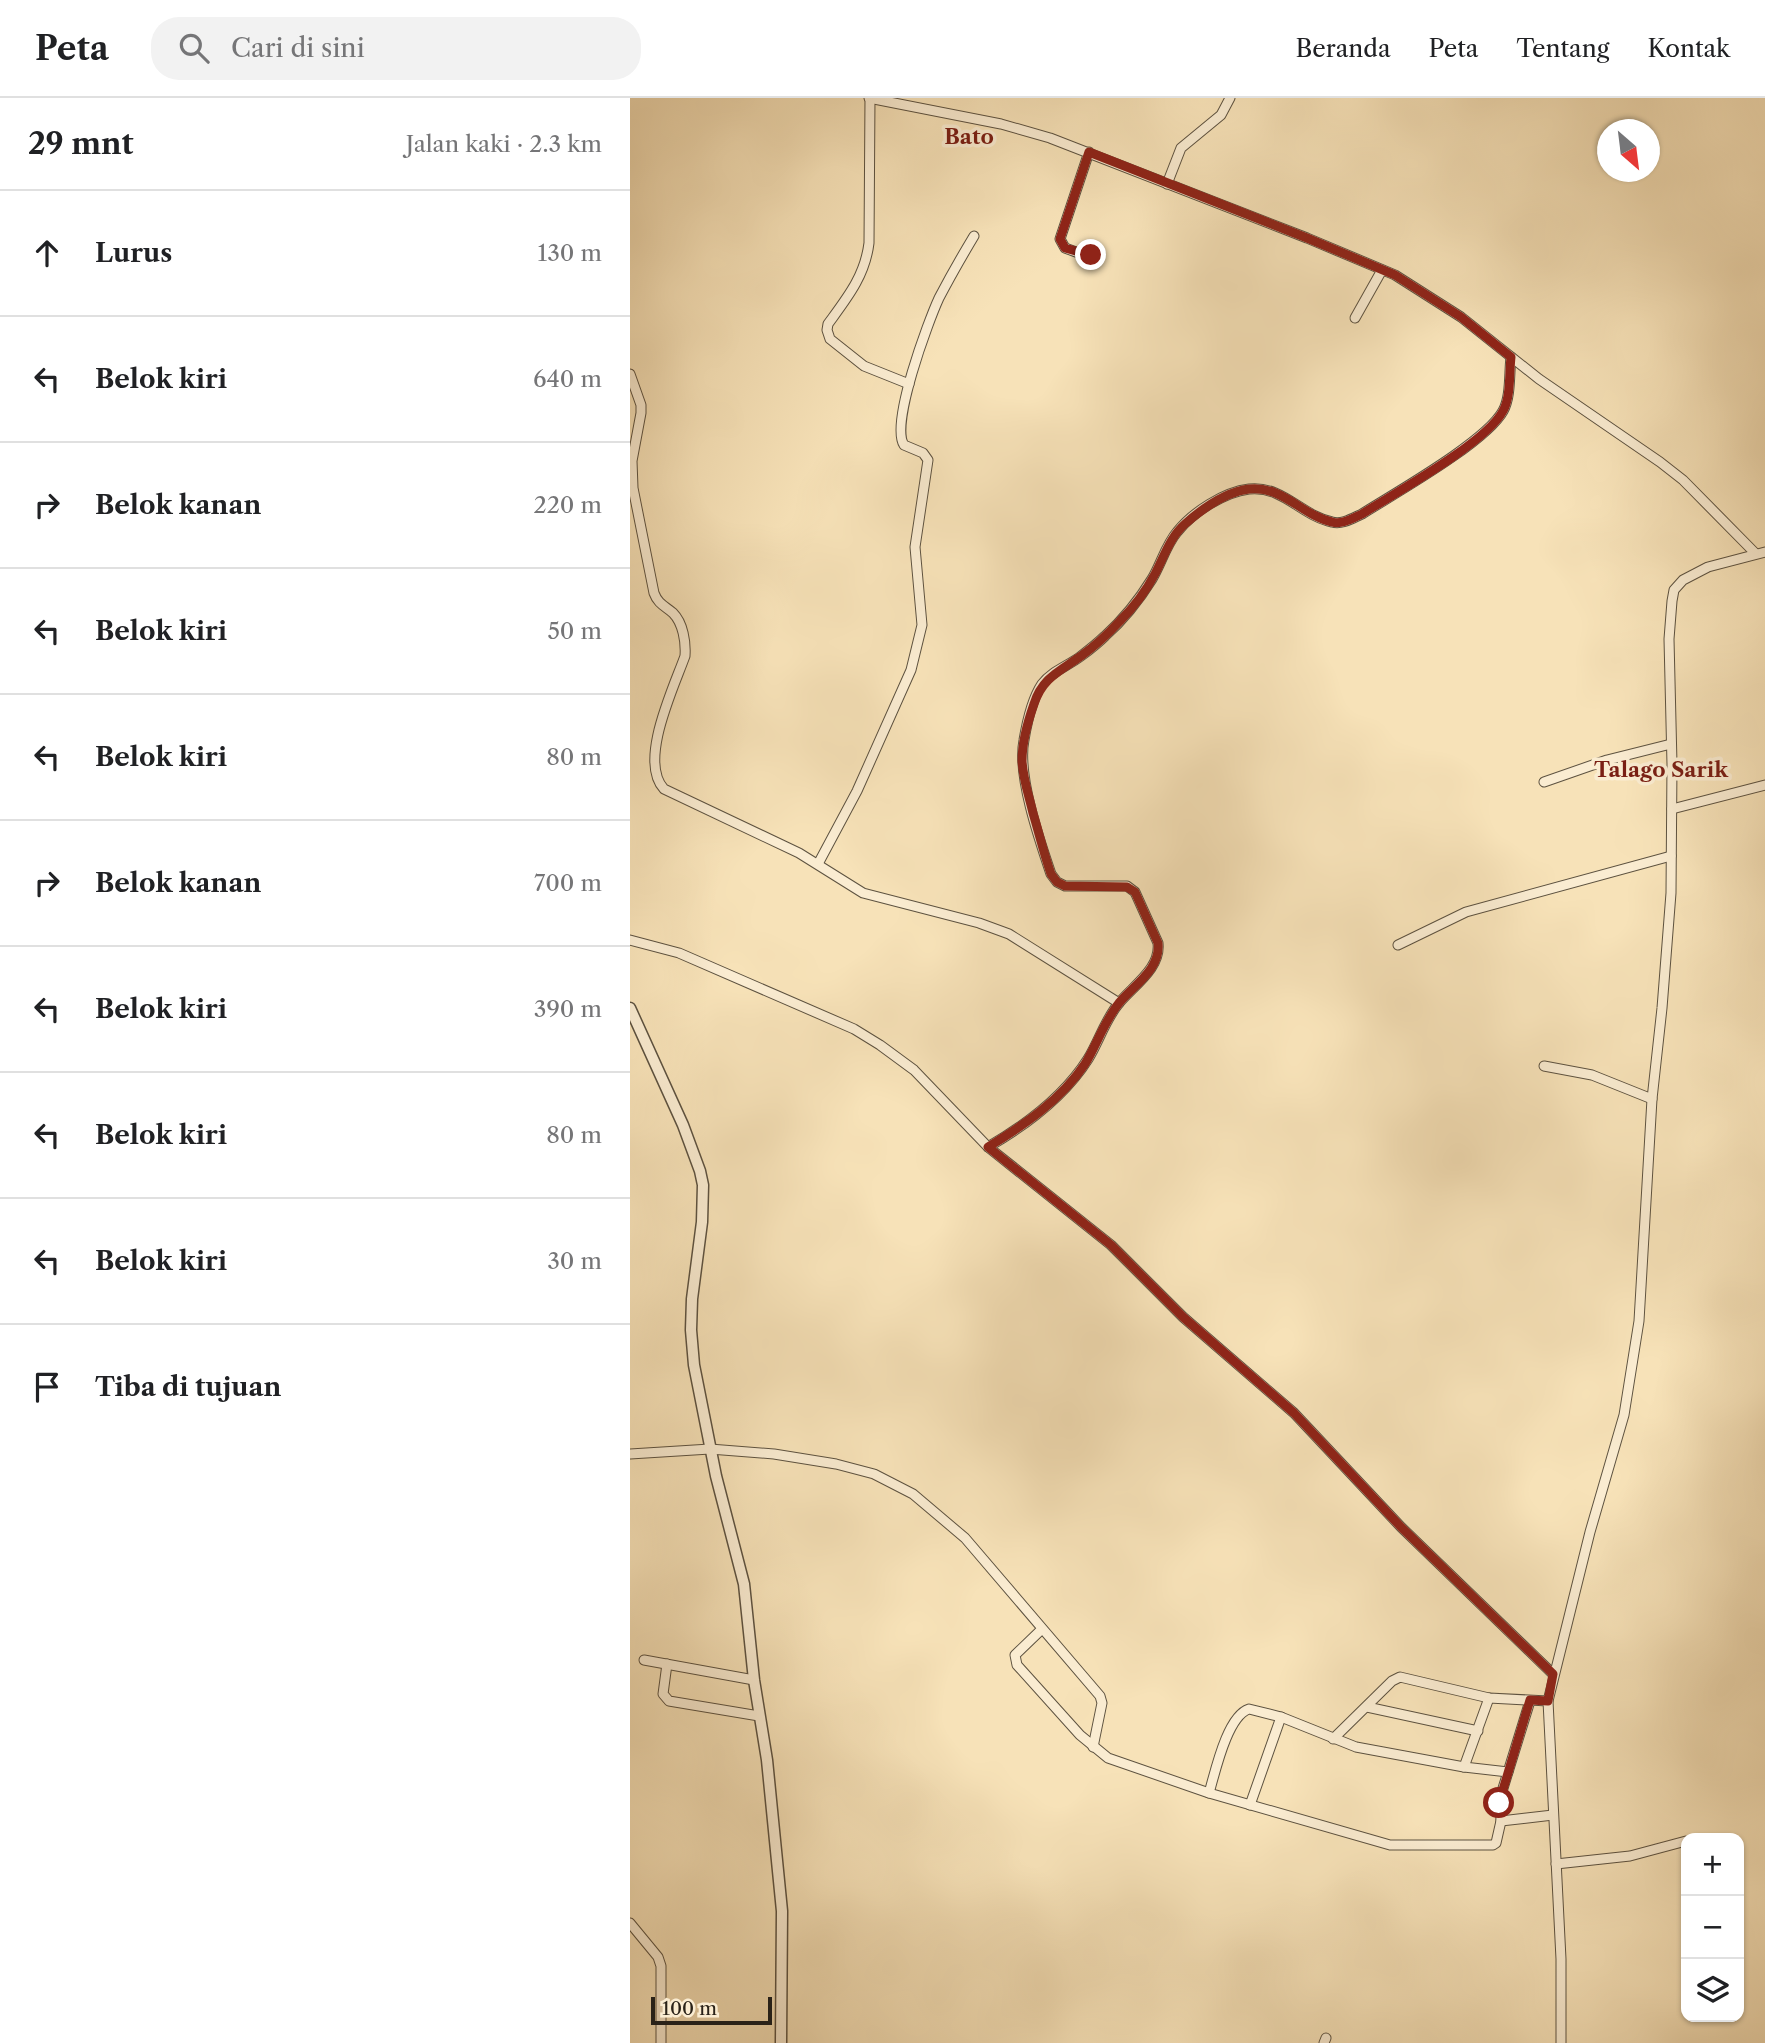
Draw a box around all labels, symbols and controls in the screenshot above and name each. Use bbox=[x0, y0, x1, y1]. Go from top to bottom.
search box bbox=[151, 17, 641, 80]
text: Peta bbox=[35, 28, 109, 69]
icon: search bbox=[175, 29, 213, 67]
text: Cari di sini bbox=[231, 32, 365, 64]
text: Beranda bbox=[1295, 34, 1391, 63]
text: Peta bbox=[1429, 34, 1478, 63]
text: Tentang bbox=[1516, 34, 1609, 63]
text: Kontak bbox=[1647, 34, 1730, 63]
north arrow bbox=[1597, 119, 1660, 182]
district label: Bato bbox=[944, 124, 994, 149]
text: 29 mnt bbox=[28, 125, 134, 162]
text: Jalan kaki · 2.3 km bbox=[406, 130, 602, 158]
icon: ahead bbox=[28, 234, 66, 272]
text: Lurus bbox=[95, 237, 172, 269]
text: 130 m bbox=[538, 239, 602, 267]
route end bbox=[1075, 239, 1106, 270]
icon: left bbox=[28, 360, 66, 398]
text: Belok kiri bbox=[95, 363, 227, 395]
text: 640 m bbox=[533, 365, 602, 393]
icon: right bbox=[28, 486, 66, 524]
text: Belok kanan bbox=[95, 489, 261, 521]
text: 220 m bbox=[533, 491, 602, 519]
icon: left bbox=[28, 612, 66, 650]
text: Belok kiri bbox=[95, 615, 227, 647]
text: 50 m bbox=[547, 617, 602, 645]
icon: left bbox=[28, 738, 66, 776]
text: Belok kiri bbox=[95, 741, 227, 773]
text: 80 m bbox=[546, 743, 602, 771]
district label: Talago Sarik bbox=[1594, 757, 1729, 782]
icon: right bbox=[28, 864, 66, 902]
text: Belok kanan bbox=[95, 867, 261, 899]
text: 700 m bbox=[534, 869, 602, 897]
icon: left bbox=[28, 990, 66, 1028]
text: Belok kiri bbox=[95, 993, 227, 1025]
text: 390 m bbox=[534, 995, 602, 1023]
icon: left bbox=[28, 1116, 66, 1154]
text: Belok kiri bbox=[95, 1119, 227, 1151]
text: 80 m bbox=[546, 1121, 602, 1149]
icon: left bbox=[28, 1242, 66, 1280]
text: Belok kiri bbox=[95, 1245, 227, 1277]
text: 30 m bbox=[547, 1247, 602, 1275]
icon: arrive bbox=[28, 1368, 66, 1406]
text: Tiba di tujuan bbox=[95, 1371, 281, 1403]
route start bbox=[1483, 1787, 1514, 1818]
map controls bbox=[1681, 1833, 1744, 2022]
button: + bbox=[1681, 1833, 1744, 1896]
button: − bbox=[1681, 1896, 1744, 1959]
button: layers bbox=[1681, 1959, 1744, 2022]
scale bar bbox=[651, 1994, 772, 2026]
text: 100 m bbox=[662, 1997, 717, 2020]

